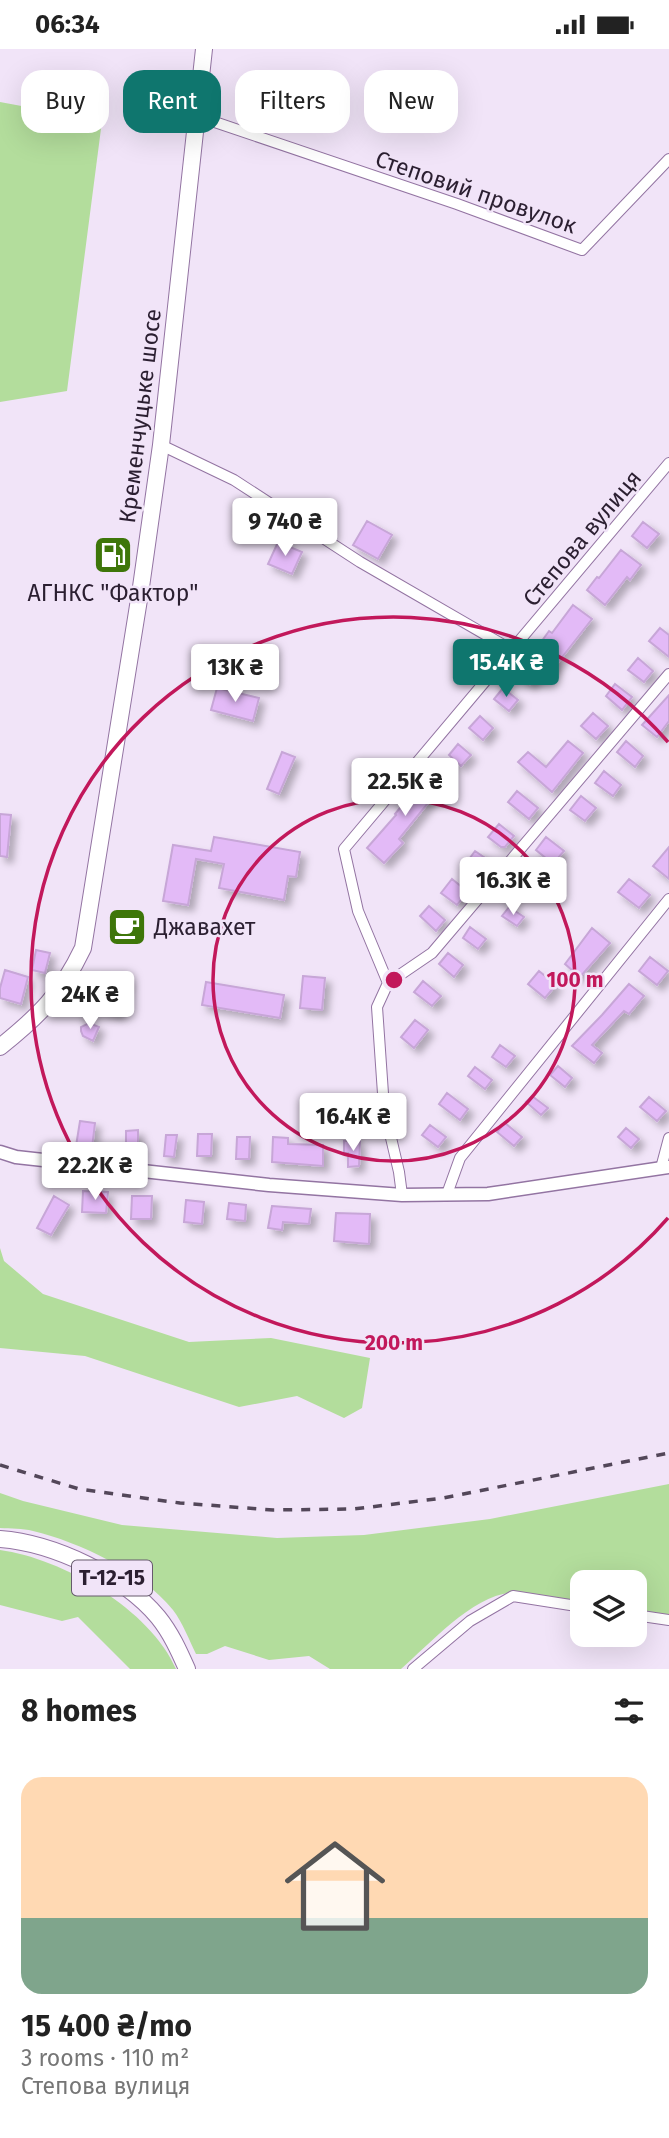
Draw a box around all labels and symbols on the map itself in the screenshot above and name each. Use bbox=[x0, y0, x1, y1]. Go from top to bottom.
street label: Степовий провулок bbox=[372, 144, 580, 240]
street label: Кременчуцьке шосе bbox=[113, 307, 167, 525]
street label: Степова вулиця bbox=[517, 464, 647, 612]
pin: 9 740 ₴ bbox=[220, 498, 350, 558]
fuel station icon: АГНКС "Фактор" bbox=[92, 534, 134, 576]
place label: АГНКС "Фактор" bbox=[28, 579, 198, 607]
pin: 15.4K ₴ bbox=[441, 639, 571, 699]
pin: 13K ₴ bbox=[186, 645, 284, 704]
pin: 22.5K ₴ bbox=[340, 759, 470, 818]
pin: 16.3K ₴ bbox=[448, 857, 578, 917]
cafe icon: Джавахет bbox=[106, 906, 148, 948]
place label: Джавахет bbox=[153, 913, 256, 941]
text: 100 m bbox=[546, 967, 604, 993]
centre of rings bbox=[382, 968, 406, 992]
pin: 24K ₴ bbox=[41, 971, 139, 1031]
pin: 16.4K ₴ bbox=[288, 1093, 418, 1153]
pin: 22.2K ₴ bbox=[30, 1143, 160, 1202]
text: 200 m bbox=[365, 1330, 423, 1356]
road number: Т-12-15 bbox=[72, 1561, 152, 1595]

